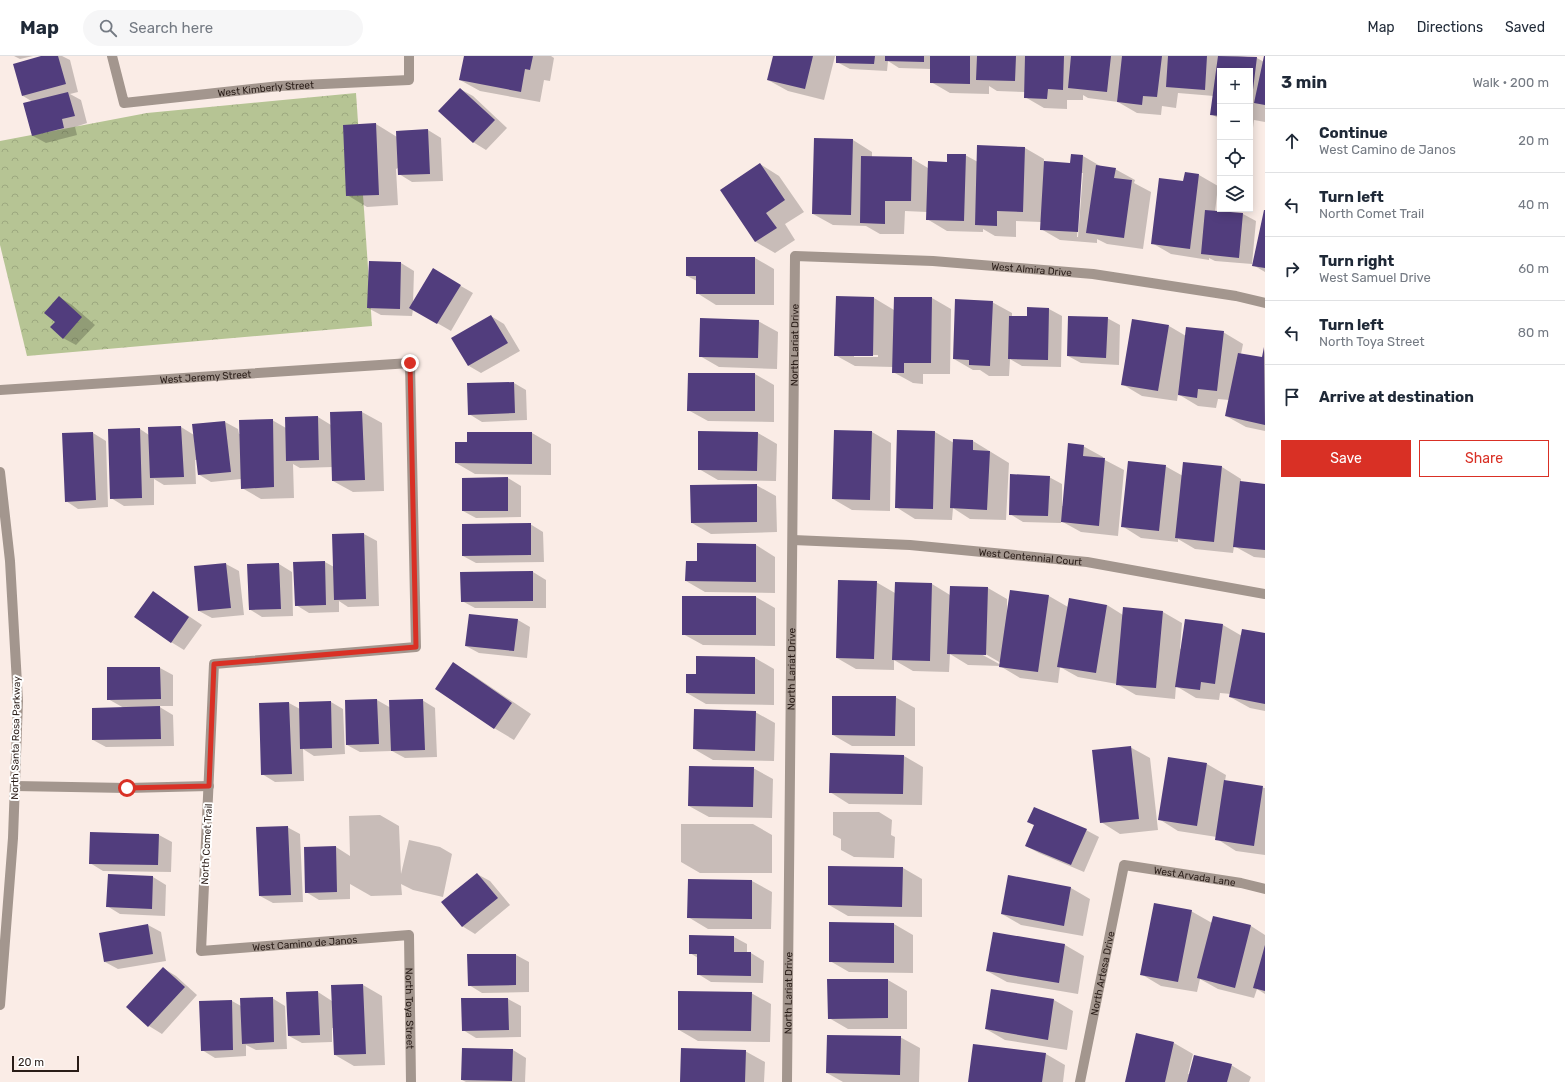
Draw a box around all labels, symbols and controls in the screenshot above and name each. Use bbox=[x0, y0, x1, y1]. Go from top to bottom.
search box bbox=[83, 10, 363, 46]
text: Map bbox=[20, 16, 59, 39]
icon: search bbox=[97, 17, 119, 39]
text: Search here bbox=[129, 19, 213, 37]
text: Map bbox=[1368, 19, 1395, 36]
text: Directions bbox=[1417, 19, 1483, 36]
text: Saved bbox=[1505, 19, 1545, 36]
map controls bbox=[1217, 68, 1253, 212]
button: + bbox=[1217, 68, 1253, 104]
text: 3 min bbox=[1281, 72, 1327, 92]
text: Walk · 200 m bbox=[1472, 75, 1549, 90]
street label: West Kimberly Street bbox=[217, 79, 314, 100]
button: − bbox=[1217, 104, 1253, 140]
text: Continue bbox=[1319, 124, 1388, 142]
icon: ahead bbox=[1281, 130, 1303, 152]
text: 20 m bbox=[1518, 133, 1549, 148]
button: locate bbox=[1217, 140, 1253, 176]
text: West Camino de Janos bbox=[1319, 142, 1456, 157]
button: layers bbox=[1217, 176, 1253, 212]
text: Turn left bbox=[1319, 188, 1384, 206]
icon: left bbox=[1281, 194, 1303, 216]
text: 40 m bbox=[1518, 197, 1549, 212]
text: North Comet Trail bbox=[1319, 206, 1424, 221]
text: Turn right bbox=[1319, 252, 1394, 270]
icon: right bbox=[1281, 258, 1303, 280]
street label: West Almira Drive bbox=[991, 261, 1073, 279]
text: 60 m bbox=[1518, 261, 1549, 276]
text: West Samuel Drive bbox=[1319, 270, 1431, 285]
street label: North Lariat Drive bbox=[789, 303, 802, 386]
text: Turn left bbox=[1319, 316, 1384, 334]
icon: left bbox=[1281, 322, 1303, 344]
text: 80 m bbox=[1518, 325, 1549, 340]
text: North Toya Street bbox=[1319, 334, 1425, 349]
route end bbox=[401, 354, 419, 372]
street label: West Jeremy Street bbox=[160, 368, 252, 386]
icon: arrive bbox=[1281, 386, 1303, 408]
text: Arrive at destination bbox=[1319, 388, 1474, 406]
button: Save bbox=[1281, 440, 1411, 477]
button: Share bbox=[1419, 440, 1549, 477]
street label: West Centennial Court bbox=[978, 547, 1083, 568]
street label: North Lariat Drive bbox=[786, 627, 798, 710]
street label: North Santa Rosa Parkway bbox=[9, 676, 23, 800]
route start bbox=[118, 779, 136, 797]
street label: North Comet Trail bbox=[199, 803, 215, 885]
street label: West Arvada Lane bbox=[1153, 865, 1237, 889]
street label: North Artesa Drive bbox=[1089, 930, 1118, 1017]
street label: West Camino de Janos bbox=[252, 934, 358, 954]
street label: North Lariat Drive bbox=[782, 951, 795, 1034]
street label: North Toya Street bbox=[402, 968, 416, 1049]
scale bar bbox=[12, 1054, 79, 1073]
text: 20 m bbox=[18, 1056, 44, 1069]

